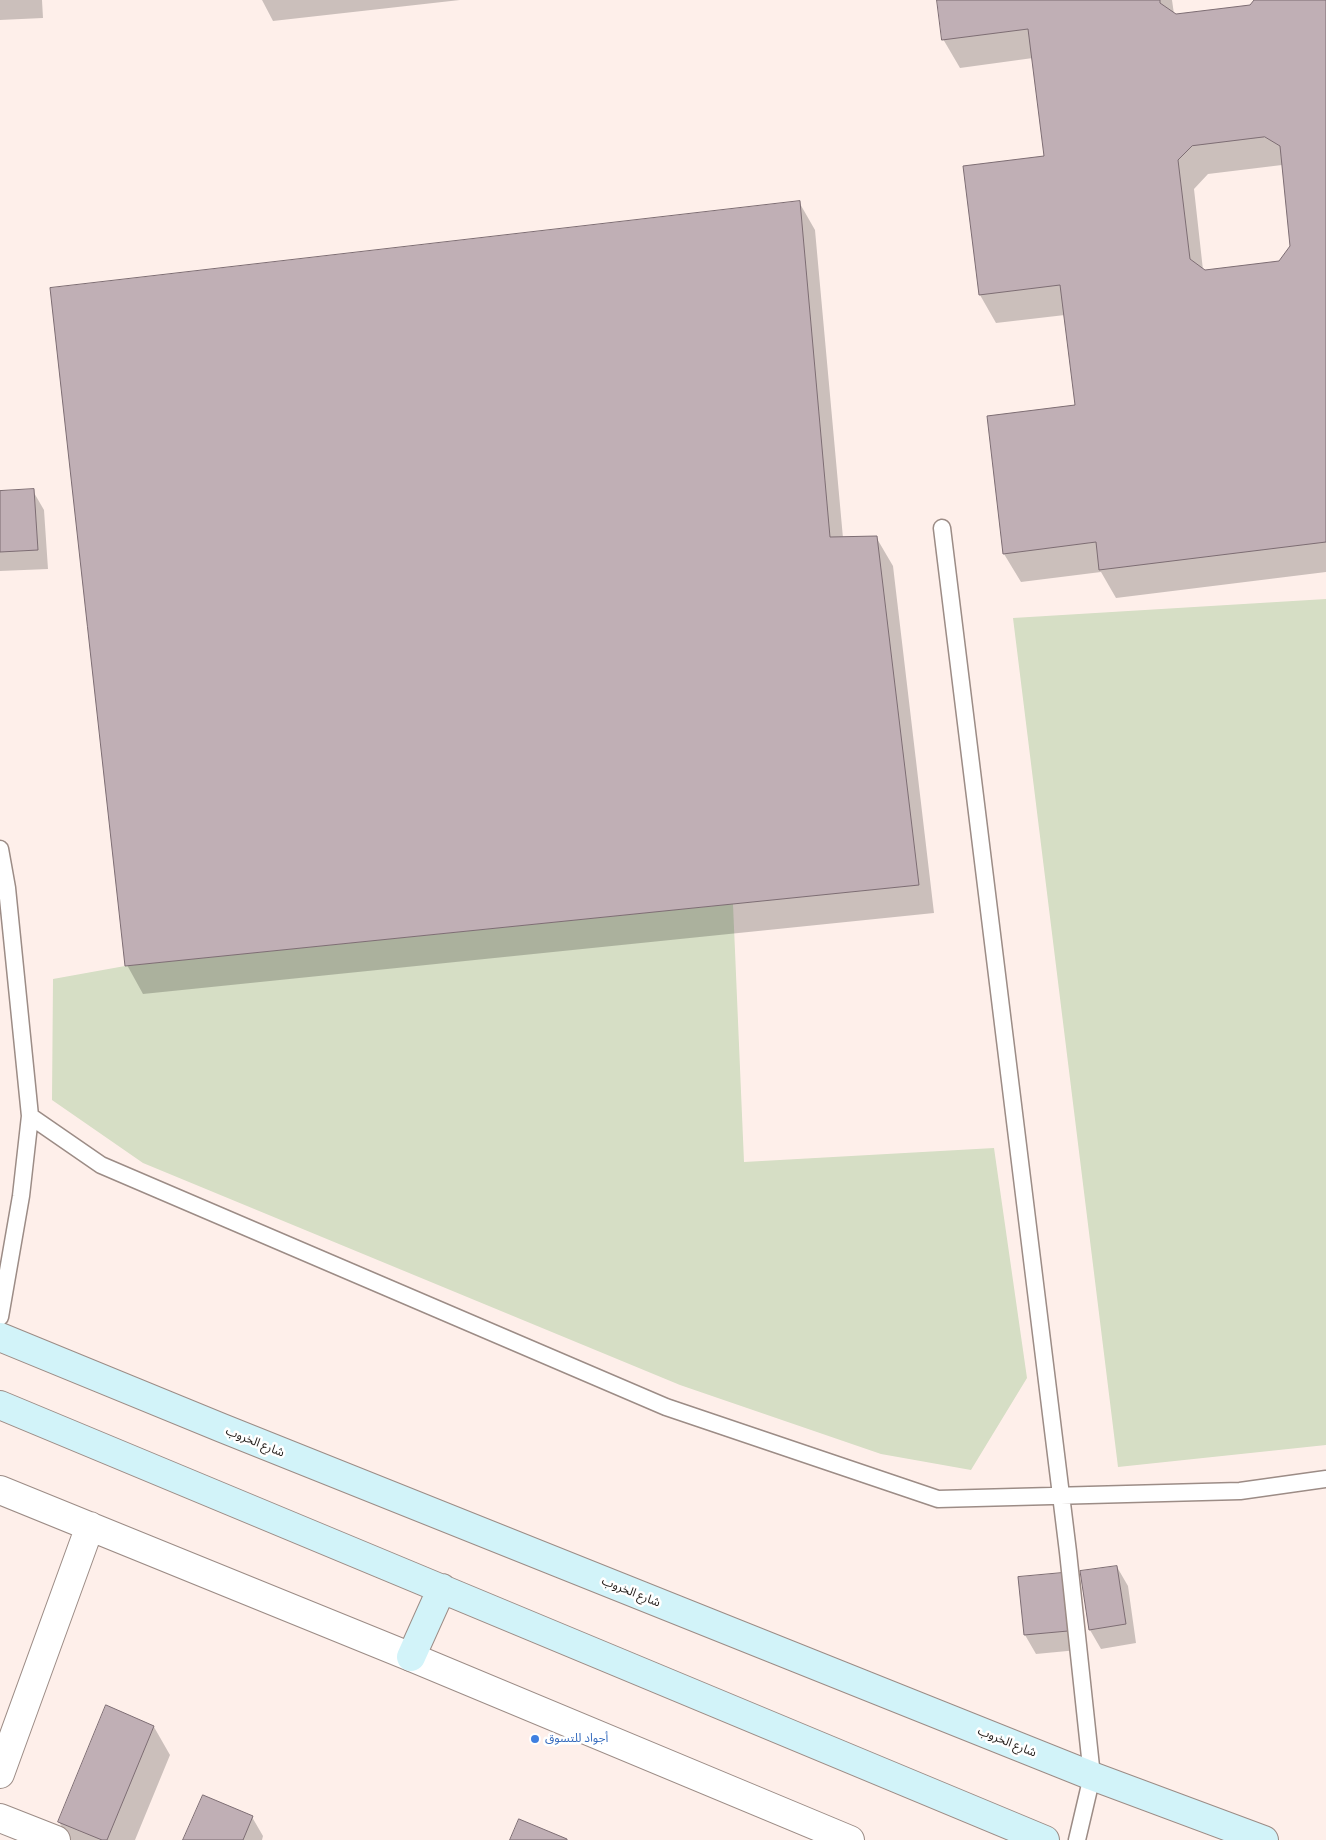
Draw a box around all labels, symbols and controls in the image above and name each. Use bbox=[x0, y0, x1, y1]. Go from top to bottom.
street label: شارع الخروب bbox=[224, 1424, 286, 1460]
street label: شارع الخروب bbox=[600, 1574, 662, 1610]
street label: شارع الخروب bbox=[976, 1724, 1038, 1760]
place label: أجواد للتسوق bbox=[545, 1732, 608, 1746]
marker: أجواد للتسوق bbox=[529, 1733, 541, 1745]

